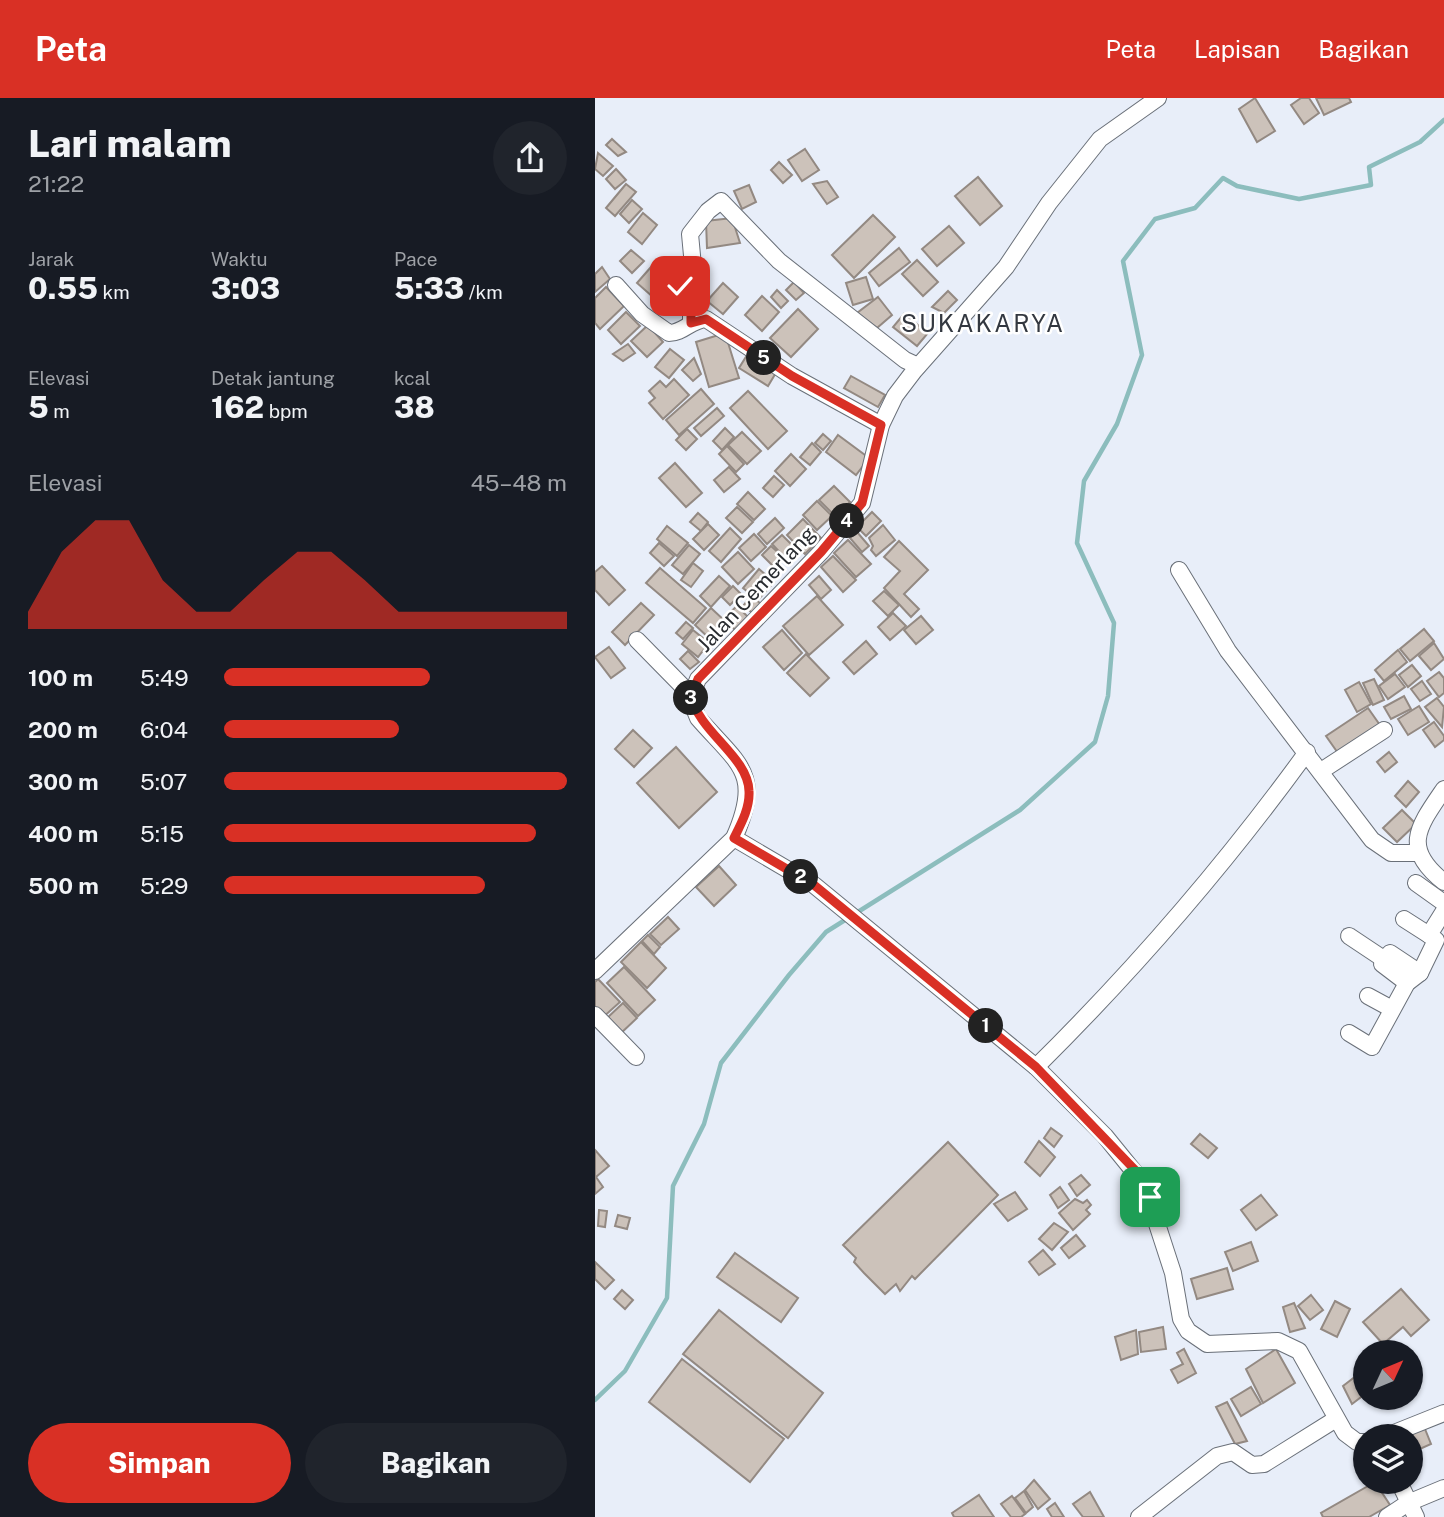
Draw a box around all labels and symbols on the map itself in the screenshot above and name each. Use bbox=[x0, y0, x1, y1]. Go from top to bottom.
pin bbox=[650, 256, 710, 316]
district label: SUKAKARYA bbox=[901, 309, 1065, 337]
pin: 5 bbox=[747, 341, 781, 376]
pin: 4 bbox=[829, 504, 865, 538]
street label: Jalan Cemerlang bbox=[691, 521, 821, 657]
pin: 3 bbox=[673, 680, 709, 716]
pin: 2 bbox=[783, 860, 819, 894]
pin: 1 bbox=[969, 1009, 1003, 1044]
pin bbox=[1120, 1167, 1180, 1227]
north arrow bbox=[1353, 1340, 1423, 1410]

